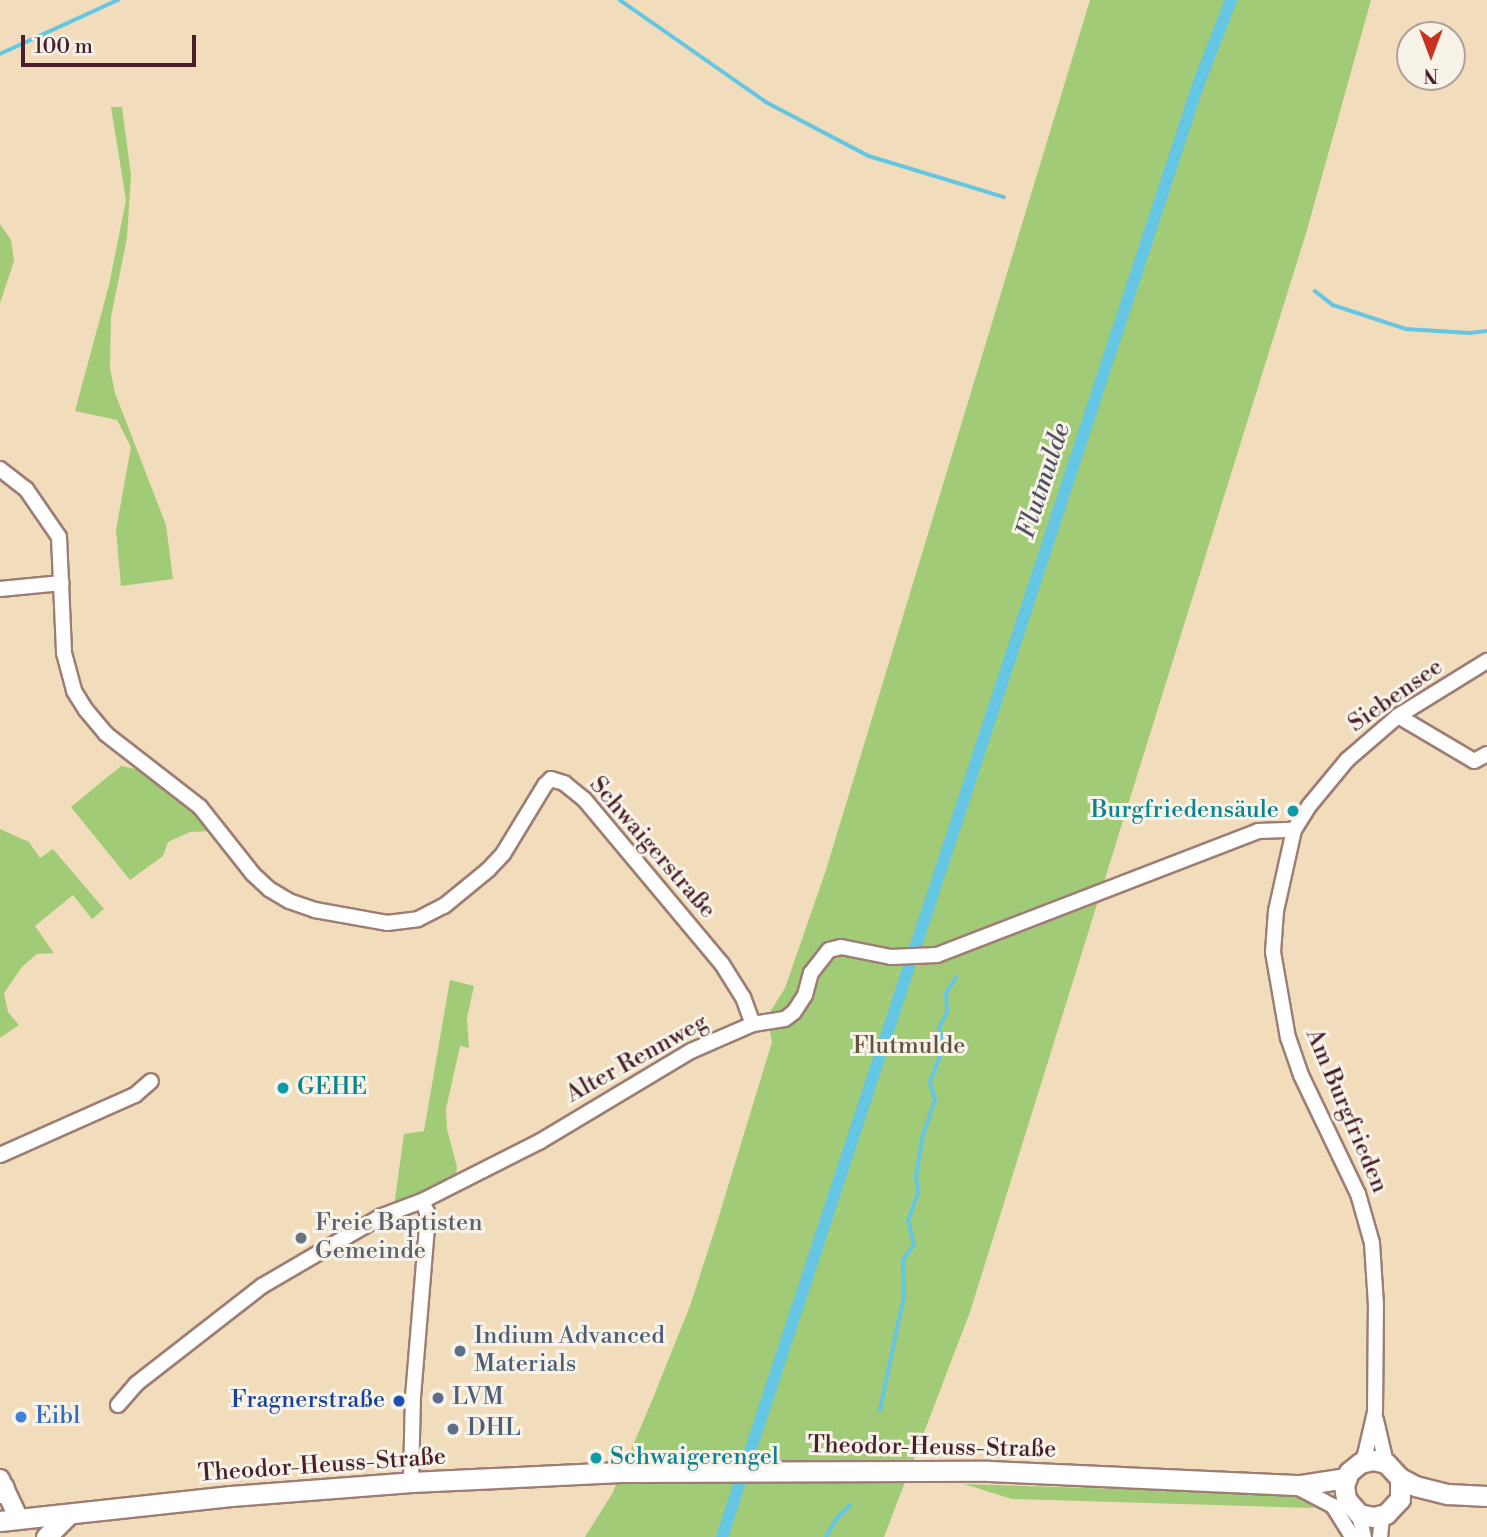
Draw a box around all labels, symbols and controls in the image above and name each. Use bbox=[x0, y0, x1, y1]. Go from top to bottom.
scale bar bbox=[24, 21, 200, 65]
north arrow bbox=[1396, 21, 1466, 91]
text: 100 m bbox=[34, 34, 93, 60]
text: N bbox=[1423, 63, 1439, 87]
water label: Flutmulde bbox=[1011, 419, 1077, 543]
street label: Siebensee bbox=[1343, 653, 1449, 739]
street label: Schwaigerstraße bbox=[583, 771, 721, 925]
place label: Burgfriedensäule bbox=[1091, 797, 1279, 825]
marker: Burgfriedensäule bbox=[1285, 803, 1301, 819]
street label: Alter Rennweg bbox=[561, 1008, 713, 1110]
street label: Am Burgfrieden bbox=[1299, 1025, 1393, 1197]
park label: Flutmulde bbox=[853, 1033, 965, 1061]
place label: GEHE bbox=[297, 1074, 367, 1102]
marker: GEHE bbox=[275, 1080, 291, 1096]
place label: Freie Baptisten Gemeinde bbox=[315, 1210, 483, 1266]
marker: Freie Baptisten Gemeinde bbox=[293, 1230, 309, 1246]
place label: Indium Advanced Materials bbox=[474, 1323, 665, 1379]
marker: Indium Advanced Materials bbox=[452, 1343, 468, 1359]
place label: LVM bbox=[452, 1384, 504, 1412]
place label: Fragnerstraße bbox=[231, 1387, 385, 1415]
marker: LVM bbox=[430, 1390, 446, 1406]
marker: Fragnerstraße bbox=[391, 1393, 407, 1409]
place label: Eibl bbox=[35, 1403, 80, 1431]
marker: Eibl bbox=[13, 1409, 29, 1425]
place label: DHL bbox=[467, 1415, 521, 1443]
marker: DHL bbox=[445, 1421, 461, 1437]
street label: Theodor-Heuss-Straße bbox=[808, 1431, 1056, 1465]
street label: Theodor-Heuss-Straße bbox=[197, 1443, 447, 1489]
place label: Schwaigerengel bbox=[610, 1444, 779, 1472]
marker: Schwaigerengel bbox=[588, 1450, 604, 1466]

